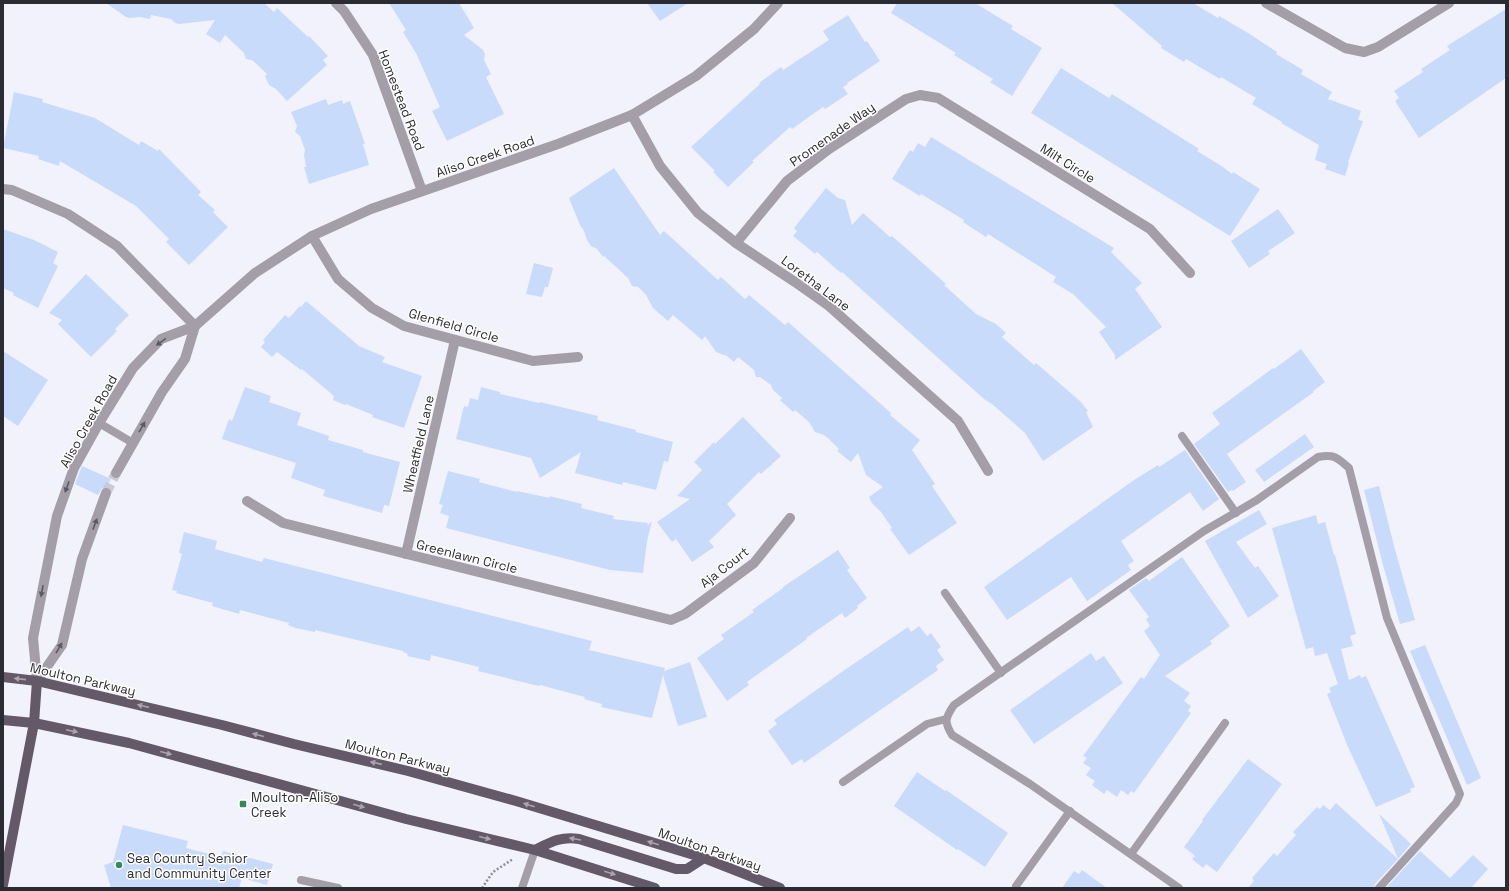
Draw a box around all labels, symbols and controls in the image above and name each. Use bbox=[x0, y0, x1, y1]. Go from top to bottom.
street label: Homestead Road bbox=[375, 47, 429, 153]
street label: Promenade Way bbox=[786, 99, 878, 170]
street label: Aliso Creek Road bbox=[433, 132, 537, 181]
street label: Milt Circle bbox=[1037, 140, 1098, 187]
street label: Loretha Lane bbox=[778, 252, 854, 315]
street label: Glenfield Circle bbox=[407, 304, 501, 347]
one-way arrow bbox=[155, 337, 166, 346]
street label: Aliso Creek Road bbox=[56, 372, 121, 471]
street label: Wheatfield Lane bbox=[399, 394, 438, 495]
one-way arrow bbox=[138, 421, 145, 433]
one-way arrow bbox=[64, 482, 70, 494]
one-way arrow bbox=[92, 517, 98, 529]
street label: Greenlawn Circle bbox=[415, 536, 519, 577]
street label: Aja Court bbox=[696, 543, 752, 592]
one-way arrow bbox=[39, 585, 45, 598]
one-way arrow bbox=[55, 642, 62, 654]
street label: Moulton Parkway bbox=[28, 659, 137, 700]
one-way arrow bbox=[14, 676, 26, 682]
one-way arrow bbox=[137, 703, 149, 709]
one-way arrow bbox=[66, 728, 78, 734]
one-way arrow bbox=[252, 731, 265, 737]
street label: Moulton Parkway bbox=[343, 735, 452, 778]
one-way arrow bbox=[161, 750, 173, 756]
one-way arrow bbox=[370, 760, 383, 766]
place label: Moulton-Aliso Creek bbox=[251, 789, 338, 821]
marker: Moulton-Aliso Creek bbox=[238, 799, 248, 809]
one-way arrow bbox=[522, 802, 534, 808]
one-way arrow bbox=[353, 803, 366, 809]
street label: Moulton Parkway bbox=[656, 824, 764, 875]
one-way arrow bbox=[479, 835, 491, 841]
one-way arrow bbox=[568, 836, 581, 842]
one-way arrow bbox=[647, 840, 659, 846]
place label: Sea Country Senior and Community Center bbox=[127, 850, 271, 882]
marker: Sea Country Senior and Community Center bbox=[114, 860, 124, 870]
one-way arrow bbox=[605, 870, 617, 876]

